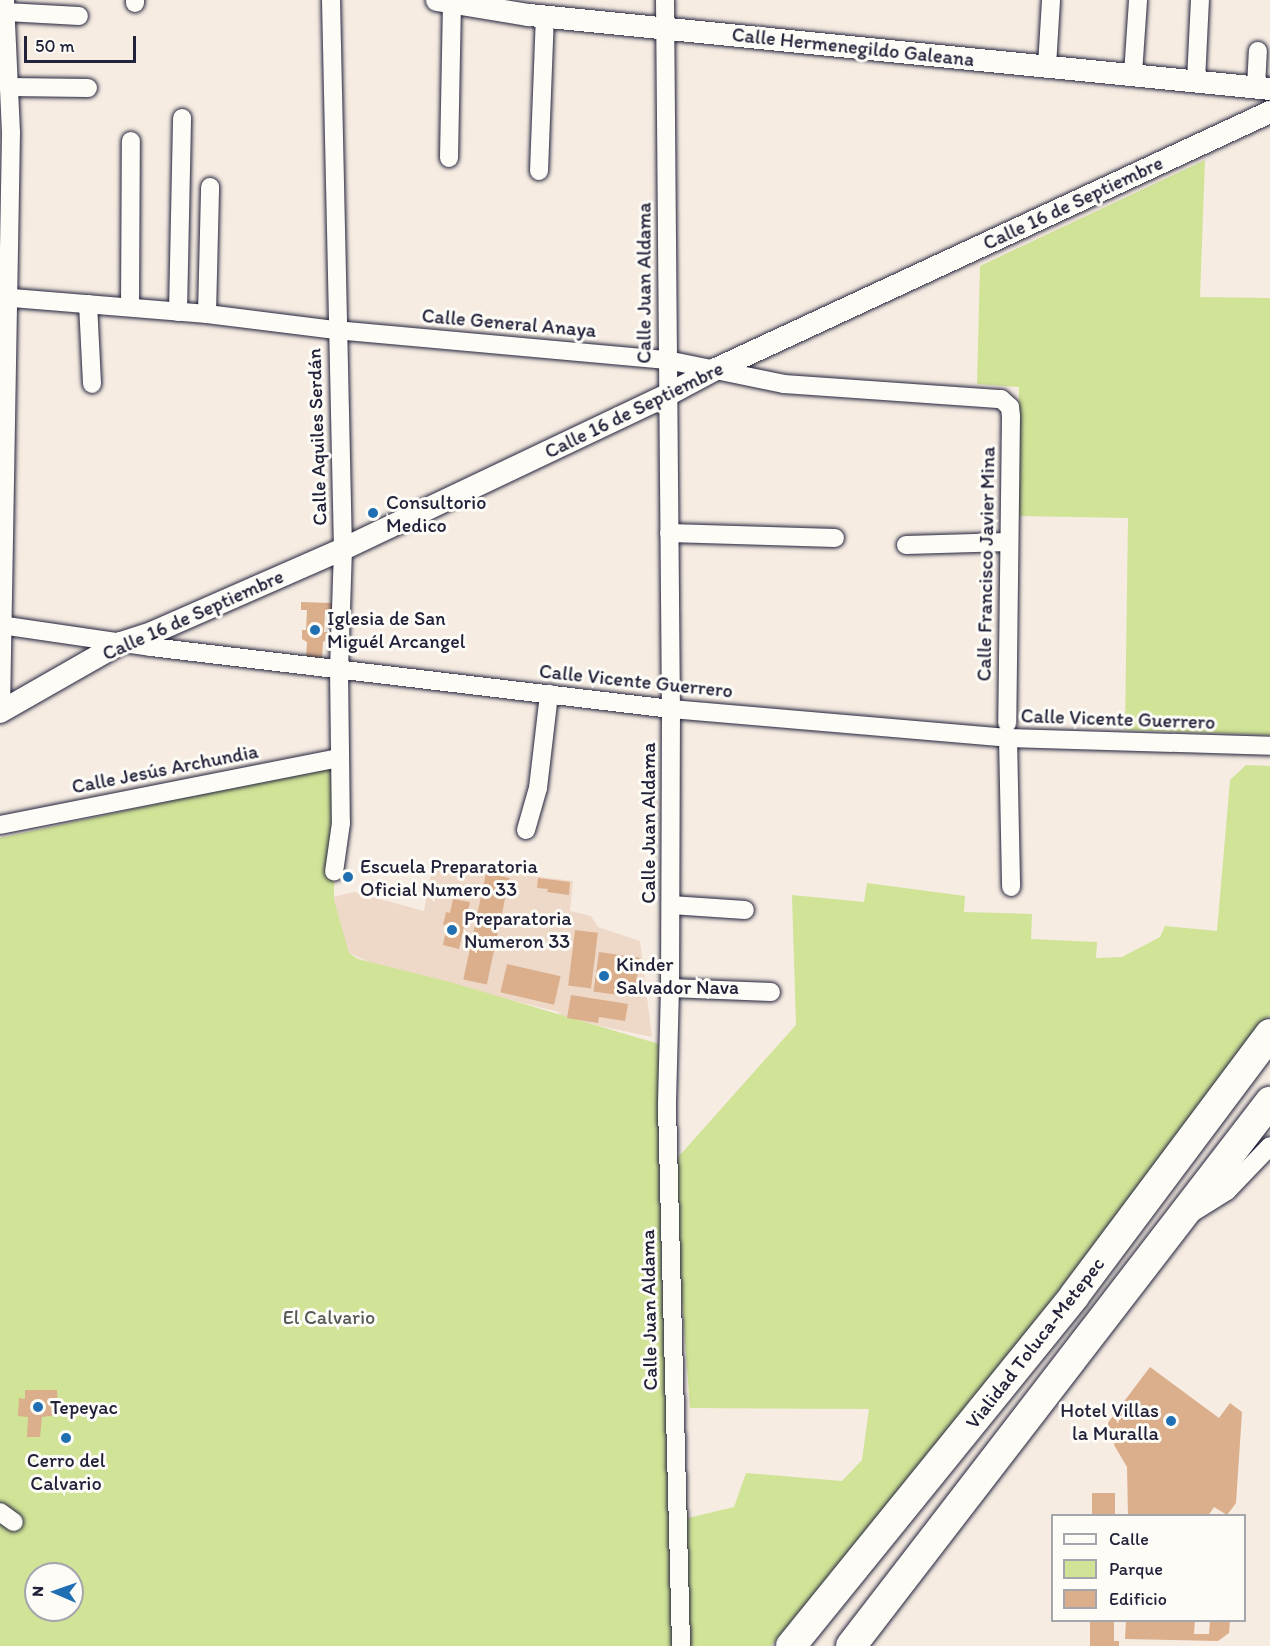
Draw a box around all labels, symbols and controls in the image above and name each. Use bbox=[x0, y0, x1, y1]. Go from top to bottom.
street label: Calle Hermenegildo Galeana bbox=[730, 22, 976, 72]
scale bar bbox=[27, 24, 140, 62]
text: 50 m bbox=[35, 35, 75, 57]
street label: Calle 16 de Septiembre bbox=[979, 151, 1167, 255]
street label: Calle Juan Aldama bbox=[632, 202, 656, 364]
street label: Calle General Anaya bbox=[421, 303, 597, 343]
street label: Calle Aquiles Serdán bbox=[302, 348, 332, 526]
street label: Calle 16 de Septiembre bbox=[541, 356, 727, 464]
street label: Calle Francisco Javier Mina bbox=[972, 448, 1000, 680]
place label: Consultorio Medico bbox=[386, 490, 486, 537]
marker: Consultorio Medico bbox=[364, 504, 382, 522]
street label: Calle 16 de Septiembre bbox=[99, 564, 287, 666]
place label: Iglesia de San Miguél Arcangel bbox=[327, 606, 466, 653]
marker: Iglesia de San Miguél Arcangel bbox=[308, 623, 322, 637]
street label: Calle Vicente Guerrero bbox=[538, 659, 734, 703]
street label: Calle Vicente Guerrero bbox=[1020, 704, 1216, 734]
street label: Calle Jesús Archundia bbox=[69, 739, 261, 799]
street label: Calle Juan Aldama bbox=[636, 742, 660, 904]
place label: Escuela Preparatoria Oficial Numero 33 bbox=[360, 854, 538, 901]
marker: Escuela Preparatoria Oficial Numero 33 bbox=[341, 870, 355, 884]
place label: Preparatoria Numeron 33 bbox=[464, 906, 572, 953]
marker: Preparatoria Numeron 33 bbox=[445, 923, 459, 937]
place label: Kinder Salvador Nava bbox=[616, 952, 739, 999]
marker: Kinder Salvador Nava bbox=[597, 969, 611, 983]
street label: Calle Juan Aldama bbox=[636, 1229, 662, 1391]
street label: Vialidad Toluca-Metepec bbox=[961, 1253, 1109, 1433]
park label: El Calvario bbox=[283, 1305, 375, 1329]
place label: Tepeyac bbox=[50, 1395, 118, 1419]
place label: Hotel Villas la Muralla bbox=[1061, 1398, 1159, 1445]
marker: Tepeyac bbox=[31, 1400, 45, 1414]
marker: Hotel Villas la Muralla bbox=[1164, 1414, 1178, 1428]
marker: Cerro del Calvario bbox=[59, 1431, 73, 1445]
place label: Cerro del Calvario bbox=[27, 1448, 105, 1495]
legend bbox=[1051, 1514, 1246, 1622]
text: Calle bbox=[1109, 1528, 1149, 1550]
text: Parque bbox=[1109, 1558, 1163, 1580]
north arrow bbox=[24, 1562, 84, 1622]
text: N bbox=[28, 1586, 47, 1597]
text: Edificio bbox=[1109, 1588, 1167, 1610]

